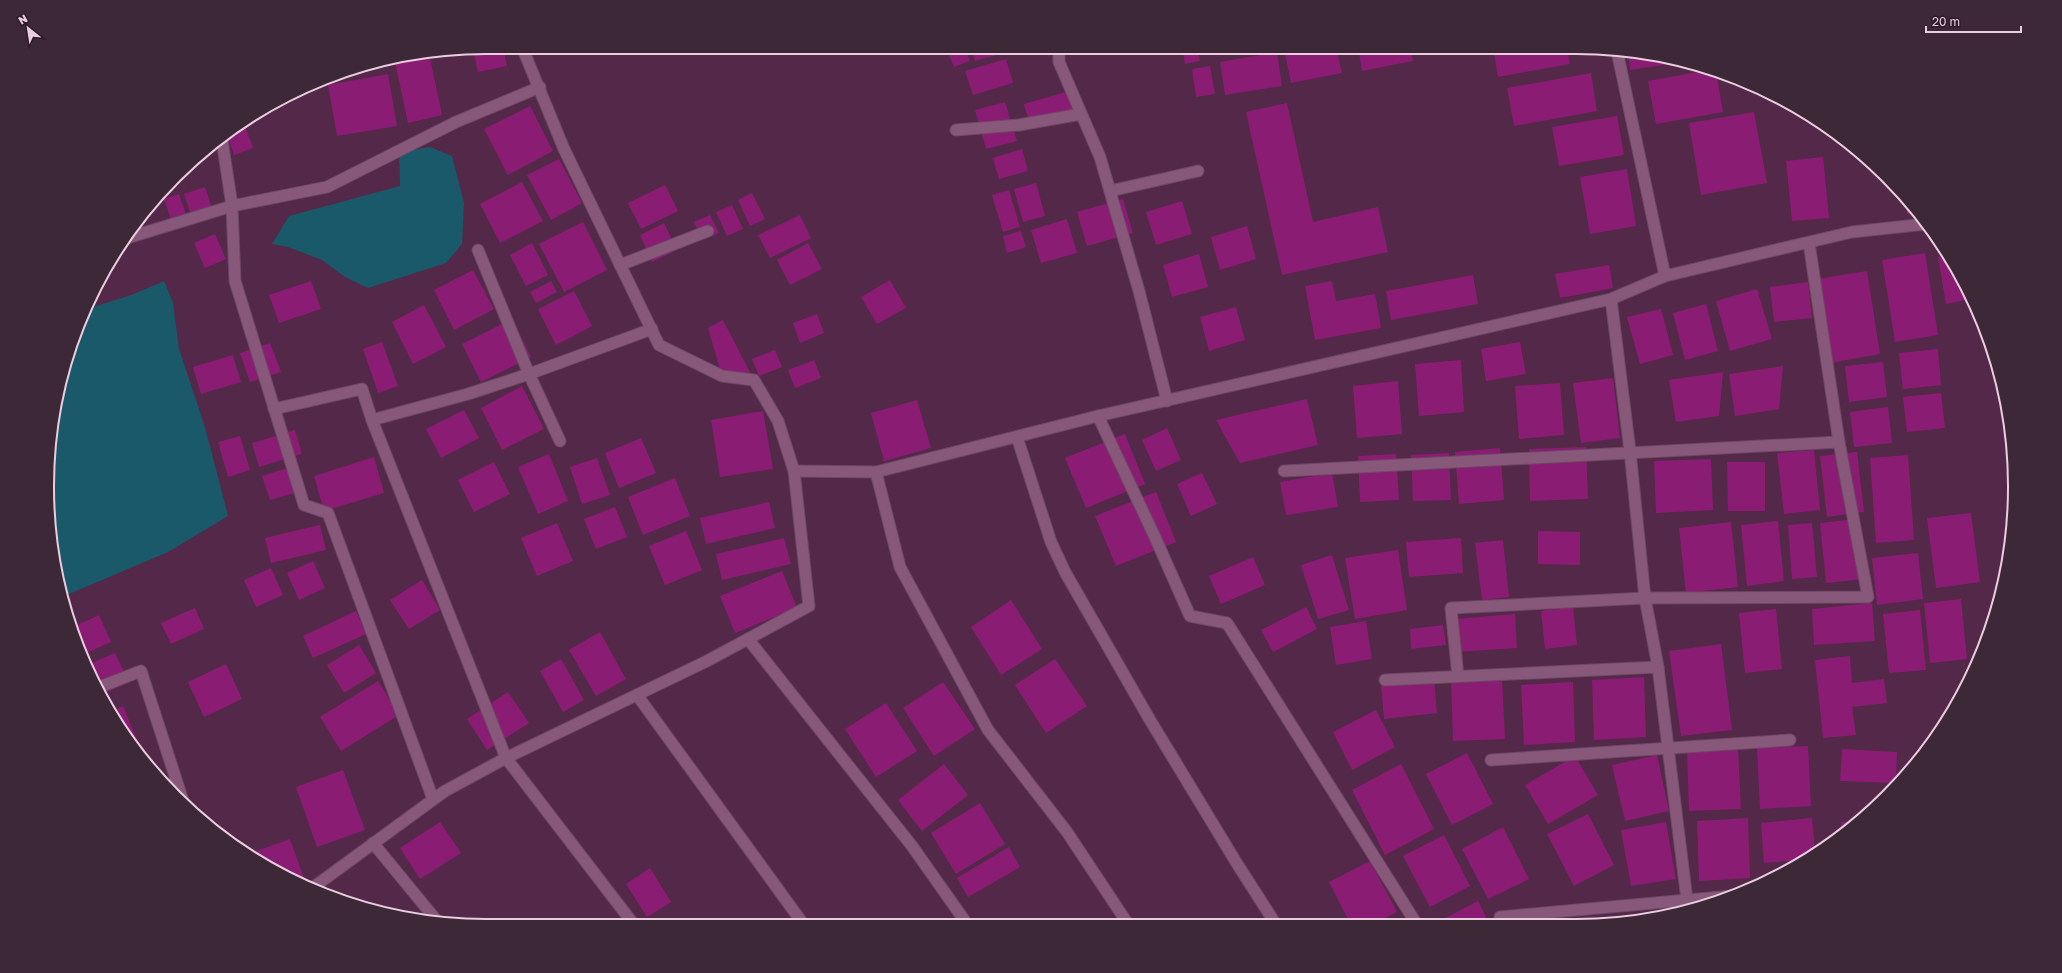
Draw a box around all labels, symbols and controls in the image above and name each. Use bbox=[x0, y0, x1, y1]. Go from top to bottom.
north arrow bbox=[8, 8, 48, 48]
scale bar bbox=[1926, 8, 2021, 34]
text: N bbox=[16, 11, 30, 27]
text: 20 m bbox=[1932, 14, 1960, 29]

